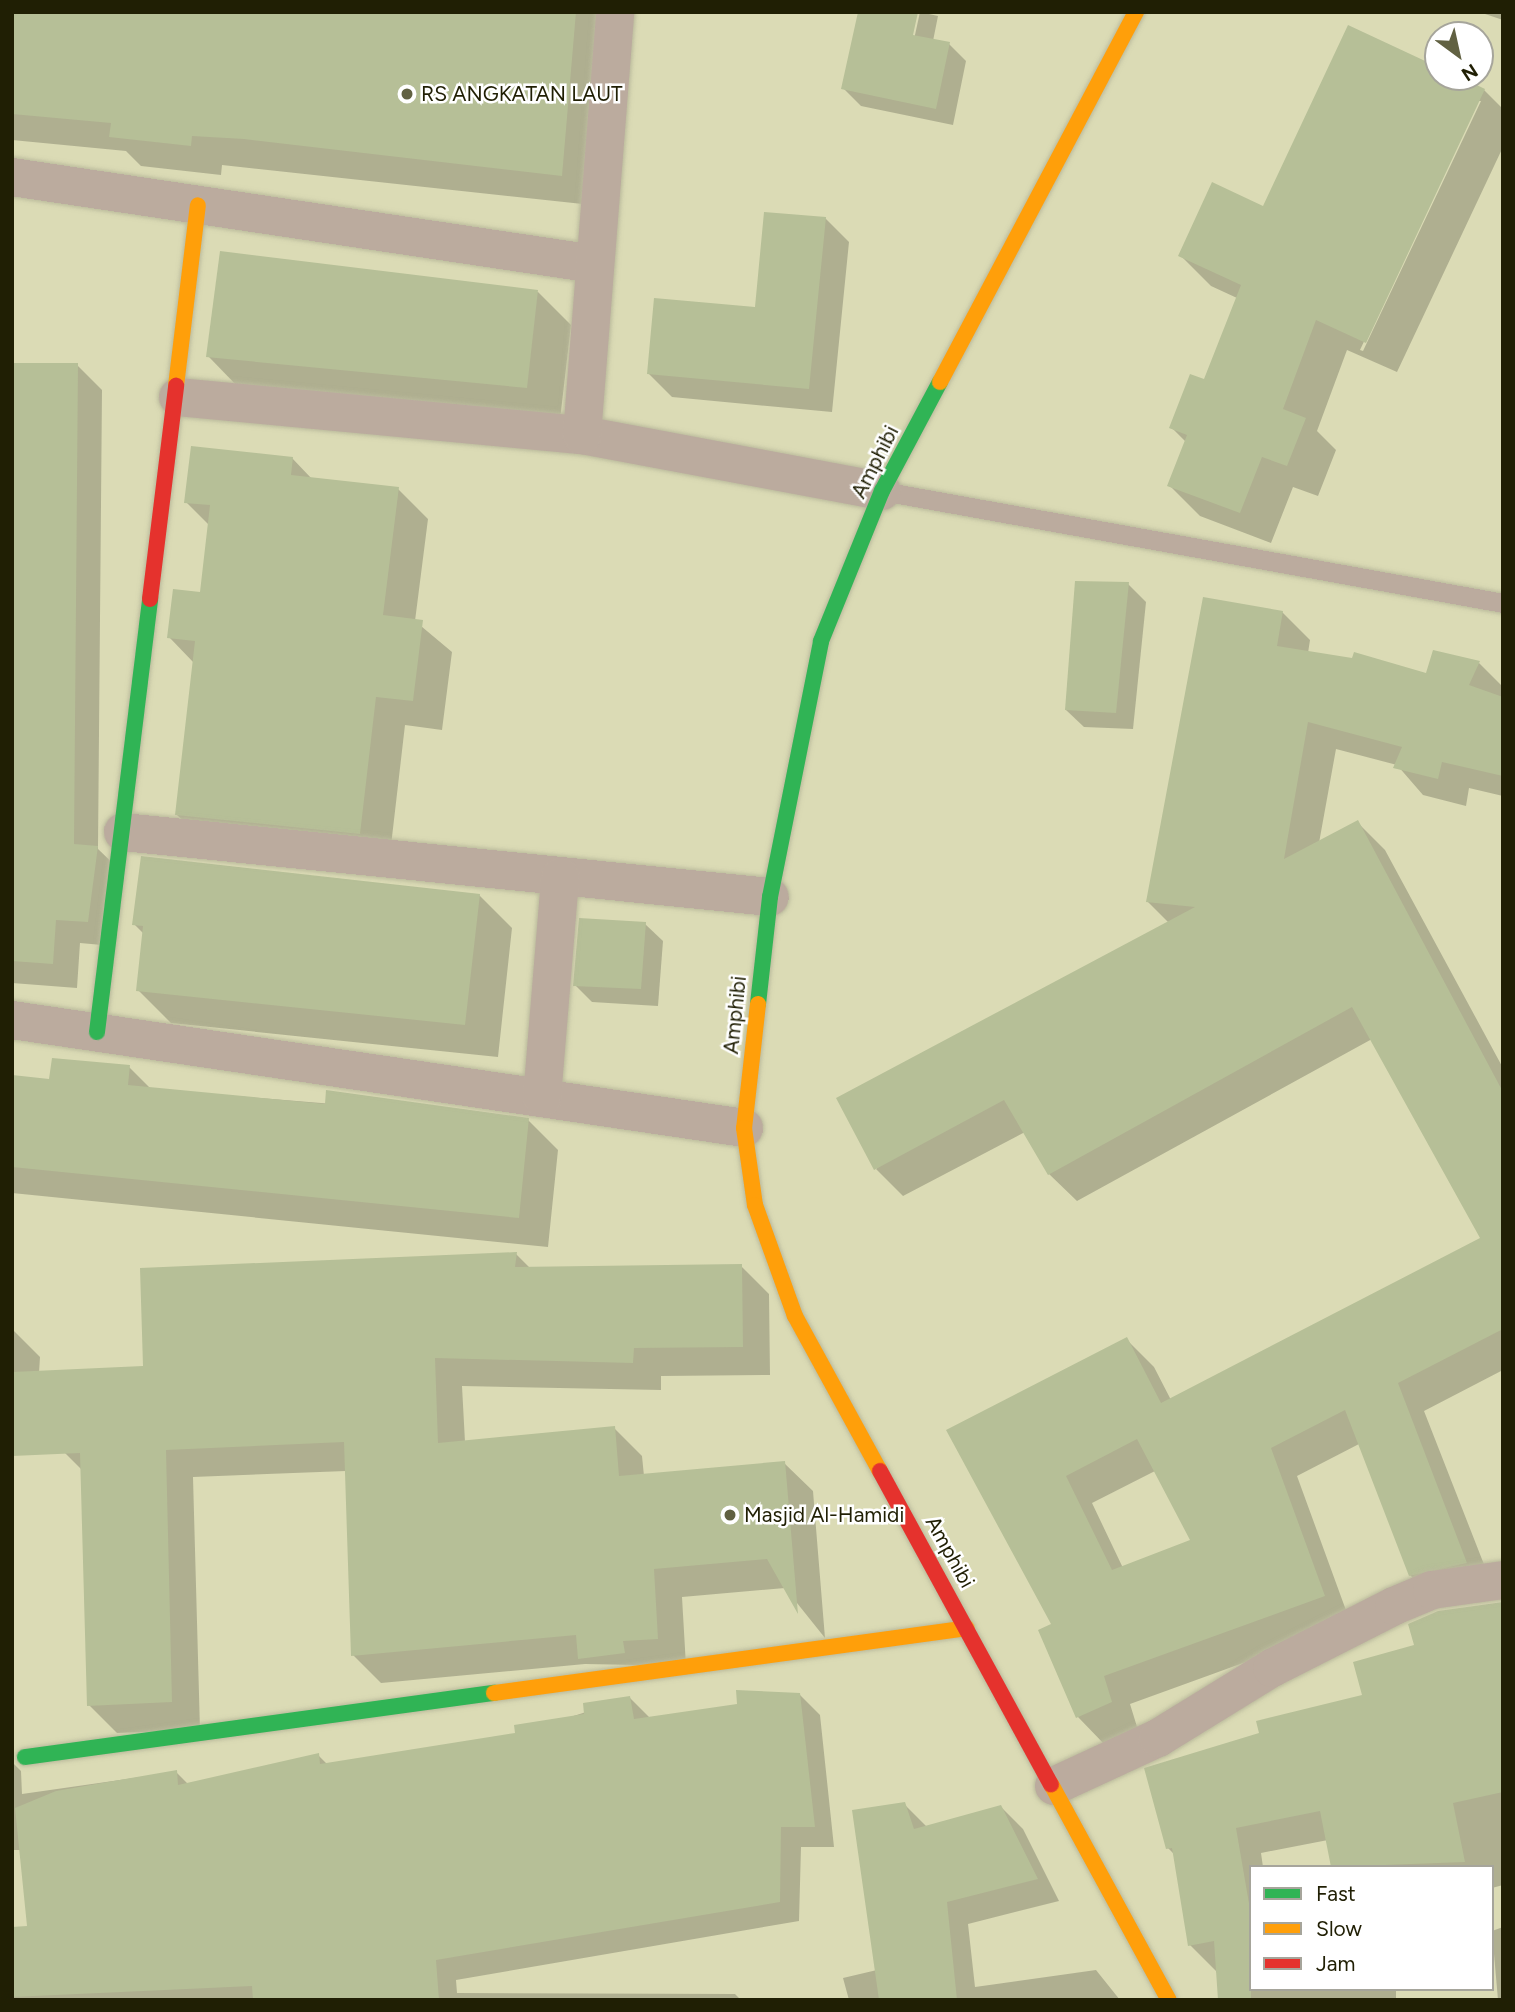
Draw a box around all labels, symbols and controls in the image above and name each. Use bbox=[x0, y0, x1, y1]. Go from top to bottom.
north arrow bbox=[1424, 21, 1494, 91]
text: N bbox=[1457, 59, 1482, 86]
place label: RS ANGKATAN LAUT bbox=[421, 81, 623, 107]
marker: RS ANGKATAN LAUT bbox=[399, 86, 415, 102]
street label: Amphibi bbox=[846, 421, 904, 503]
street label: Amphibi bbox=[718, 975, 752, 1055]
place label: Masjid Al-Hamidi bbox=[744, 1502, 904, 1528]
marker: Masjid Al-Hamidi bbox=[722, 1507, 738, 1523]
street label: Amphibi bbox=[920, 1512, 980, 1592]
legend bbox=[1249, 1865, 1494, 1991]
text: Fast bbox=[1316, 1881, 1356, 1906]
text: Slow bbox=[1316, 1916, 1362, 1941]
text: Jam bbox=[1316, 1951, 1355, 1976]

